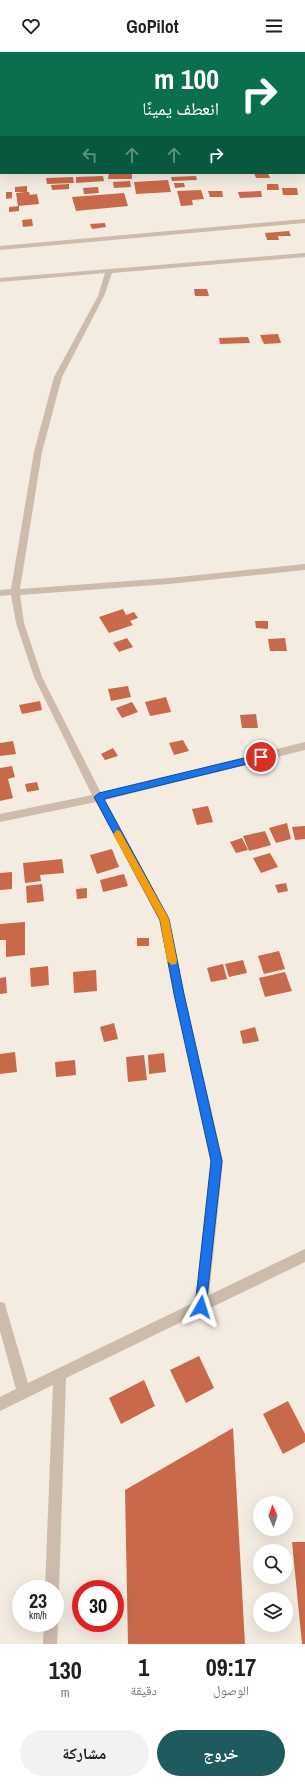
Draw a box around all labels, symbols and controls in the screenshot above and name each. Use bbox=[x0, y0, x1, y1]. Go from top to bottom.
text: GoPilot bbox=[126, 14, 179, 39]
icon: heart bbox=[20, 15, 42, 37]
icon: menu bbox=[263, 15, 285, 37]
text: 100 m bbox=[154, 60, 219, 98]
icon: right bbox=[233, 68, 285, 120]
text: انعطف يمينًا bbox=[142, 96, 219, 121]
icon: left bbox=[79, 144, 101, 166]
icon: ahead bbox=[121, 144, 143, 166]
icon: ahead bbox=[163, 144, 185, 166]
icon: right bbox=[205, 144, 227, 166]
pin bbox=[244, 740, 278, 774]
icon: arrive bbox=[250, 746, 272, 768]
position arrow bbox=[180, 1286, 222, 1328]
north arrow bbox=[253, 1496, 293, 1536]
map controls bbox=[253, 1496, 293, 1632]
button: search bbox=[253, 1544, 293, 1584]
speed limit sign: 30 bbox=[72, 1580, 124, 1632]
text: 23 bbox=[29, 1587, 47, 1614]
button: layers bbox=[253, 1592, 293, 1632]
text: km/h bbox=[29, 1609, 47, 1622]
text: 1 bbox=[138, 1651, 149, 1683]
text: 09:17 bbox=[206, 1651, 256, 1683]
text: 130 bbox=[49, 1654, 82, 1686]
text: دقيقة bbox=[131, 1682, 157, 1699]
text: الوصول bbox=[213, 1682, 249, 1699]
text: m bbox=[61, 1684, 70, 1701]
button: مشاركة bbox=[20, 1730, 149, 1776]
button: خروج bbox=[157, 1730, 285, 1776]

